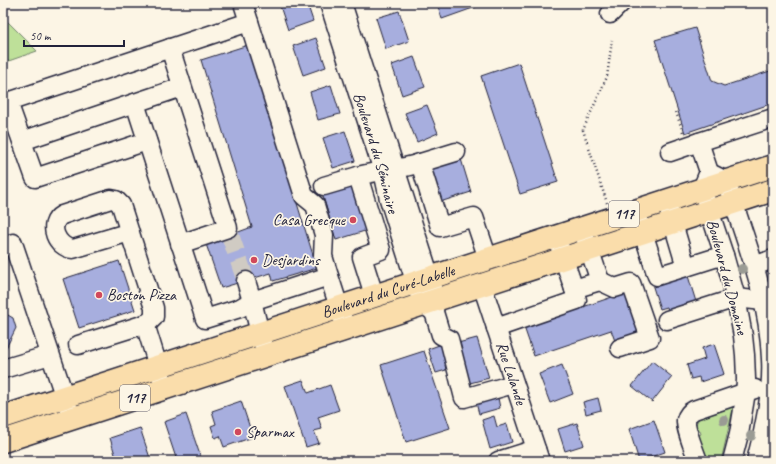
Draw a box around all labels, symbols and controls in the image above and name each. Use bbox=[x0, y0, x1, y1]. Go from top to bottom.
scale bar bbox=[24, 22, 124, 48]
text: 50 m bbox=[30, 28, 52, 44]
street label: Boulevard du Séminaire bbox=[348, 90, 403, 217]
road number: 117 bbox=[609, 201, 639, 227]
place label: Casa Grecque bbox=[273, 210, 347, 230]
marker: Casa Grecque bbox=[348, 215, 358, 225]
street label: Boulevard du Domaine bbox=[702, 217, 752, 338]
place label: Desjardins bbox=[262, 250, 321, 270]
marker: Desjardins bbox=[249, 255, 259, 265]
street label: Boulevard du Curé-Labelle bbox=[319, 260, 459, 322]
place label: Boston Pizza bbox=[107, 285, 177, 305]
marker: Boston Pizza bbox=[94, 290, 104, 300]
street label: Rue Lalande bbox=[491, 339, 531, 409]
road number: 117 bbox=[120, 385, 150, 411]
place label: Sparmax bbox=[246, 422, 295, 442]
marker: Sparmax bbox=[233, 427, 243, 437]

